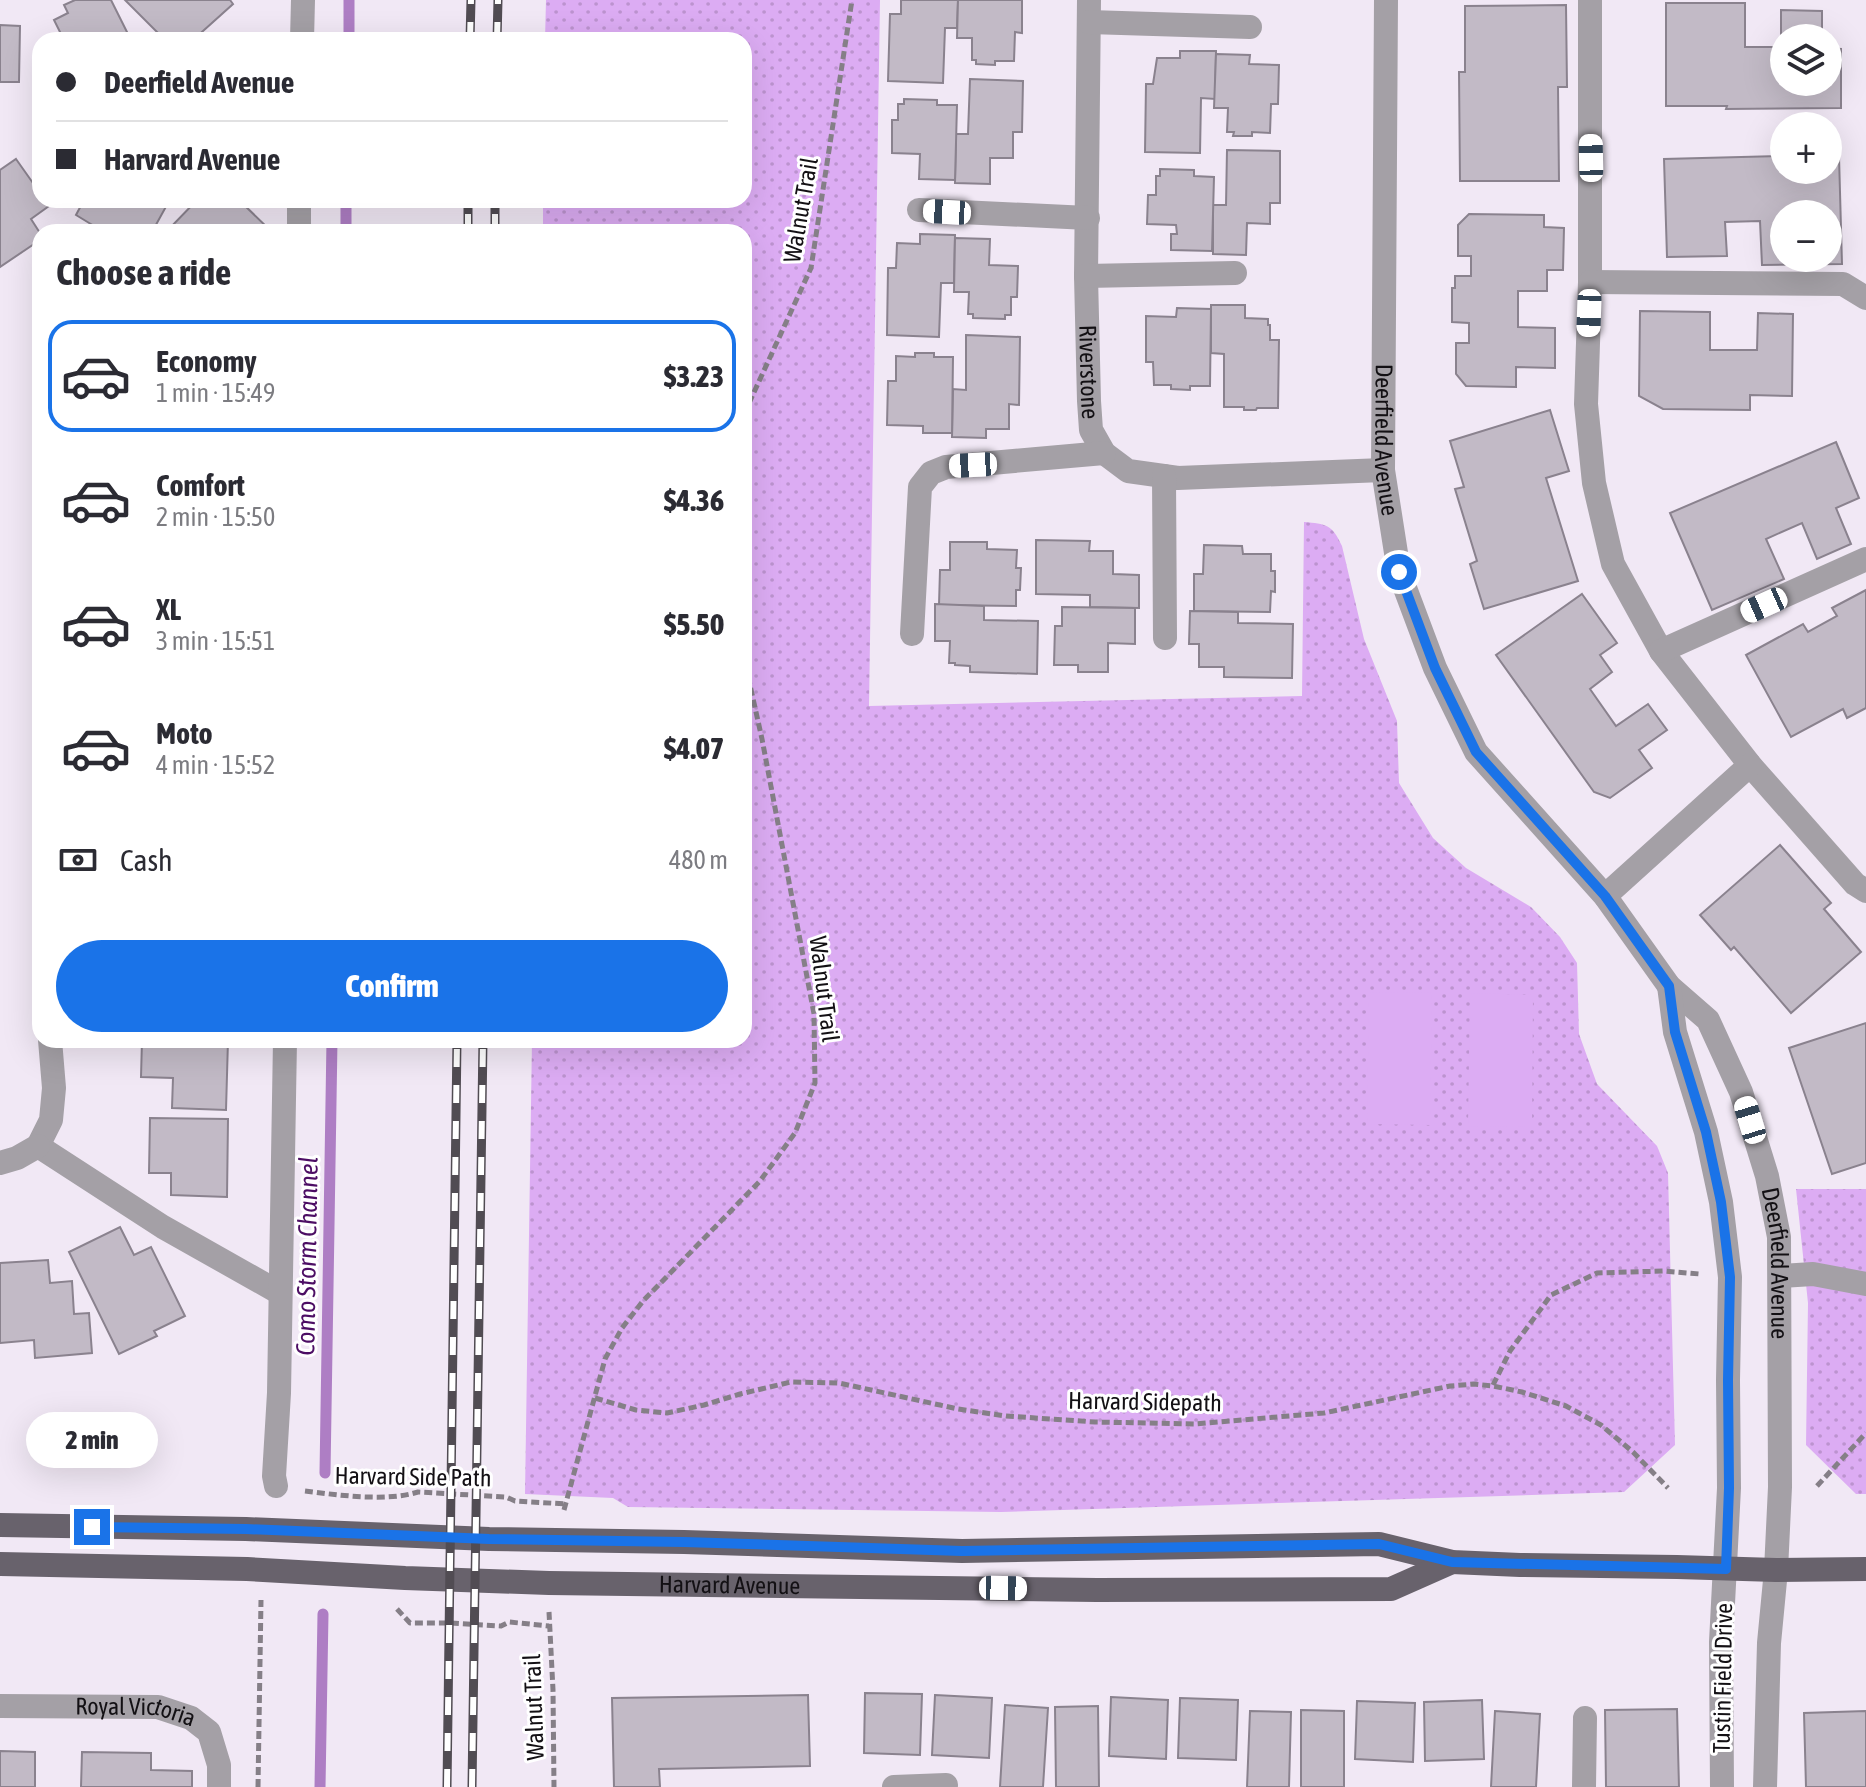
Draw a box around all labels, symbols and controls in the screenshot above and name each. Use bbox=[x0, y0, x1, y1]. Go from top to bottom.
map controls bbox=[1770, 24, 1842, 272]
button: layers bbox=[1770, 24, 1842, 96]
text: Deerfield Avenue bbox=[104, 65, 294, 99]
button: + bbox=[1770, 112, 1842, 184]
car bbox=[1579, 134, 1603, 182]
text: Harvard Avenue bbox=[104, 142, 280, 176]
street label: Walnut Trail bbox=[778, 155, 823, 265]
car bbox=[922, 199, 972, 225]
button: − bbox=[1770, 200, 1842, 272]
text: Choose a ride bbox=[56, 251, 231, 293]
car bbox=[1576, 289, 1602, 337]
street label: Riverstone bbox=[1074, 325, 1104, 420]
icon: car bbox=[60, 340, 132, 412]
text: Economy bbox=[156, 344, 257, 378]
text: $3.23 bbox=[664, 359, 724, 393]
street label: Deerfield Avenue bbox=[1370, 364, 1404, 518]
text: 1 min · 15:49 bbox=[156, 378, 275, 408]
car bbox=[948, 452, 998, 478]
icon: car bbox=[60, 464, 132, 536]
text: Comfort bbox=[156, 468, 245, 502]
text: $4.36 bbox=[664, 483, 724, 517]
text: 2 min · 15:50 bbox=[156, 502, 275, 532]
route start bbox=[1381, 554, 1417, 590]
car bbox=[1737, 584, 1791, 626]
icon: car bbox=[60, 588, 132, 660]
text: XL bbox=[156, 592, 181, 626]
text: $5.50 bbox=[664, 607, 724, 641]
text: 3 min · 15:51 bbox=[156, 626, 275, 656]
icon: car bbox=[60, 712, 132, 784]
text: Moto bbox=[156, 716, 213, 750]
text: $4.07 bbox=[664, 731, 724, 765]
text: 4 min · 15:52 bbox=[156, 750, 275, 780]
icon: cash bbox=[56, 838, 100, 882]
text: Cash bbox=[120, 843, 173, 877]
text: 480 m bbox=[669, 845, 728, 875]
street label: Walnut Trail bbox=[805, 935, 844, 1044]
button: Confirm bbox=[56, 940, 728, 1032]
car bbox=[1732, 1094, 1768, 1146]
water label: Como Storm Channel bbox=[290, 1156, 324, 1356]
street label: Deerfield Avenue bbox=[1757, 1185, 1793, 1339]
street label: Harvard Sidepath bbox=[1068, 1387, 1222, 1416]
callout: 2 min bbox=[26, 1411, 158, 1467]
text: 2 min bbox=[65, 1425, 119, 1455]
street label: Harvard Side Path bbox=[334, 1462, 492, 1491]
route end bbox=[74, 1509, 110, 1545]
street label: Harvard Avenue bbox=[659, 1570, 800, 1599]
car bbox=[979, 1576, 1027, 1600]
street label: Tustin Field Drive bbox=[1708, 1603, 1737, 1753]
street label: Walnut Trail bbox=[518, 1653, 549, 1761]
street label: Royal Victoria bbox=[75, 1692, 199, 1732]

